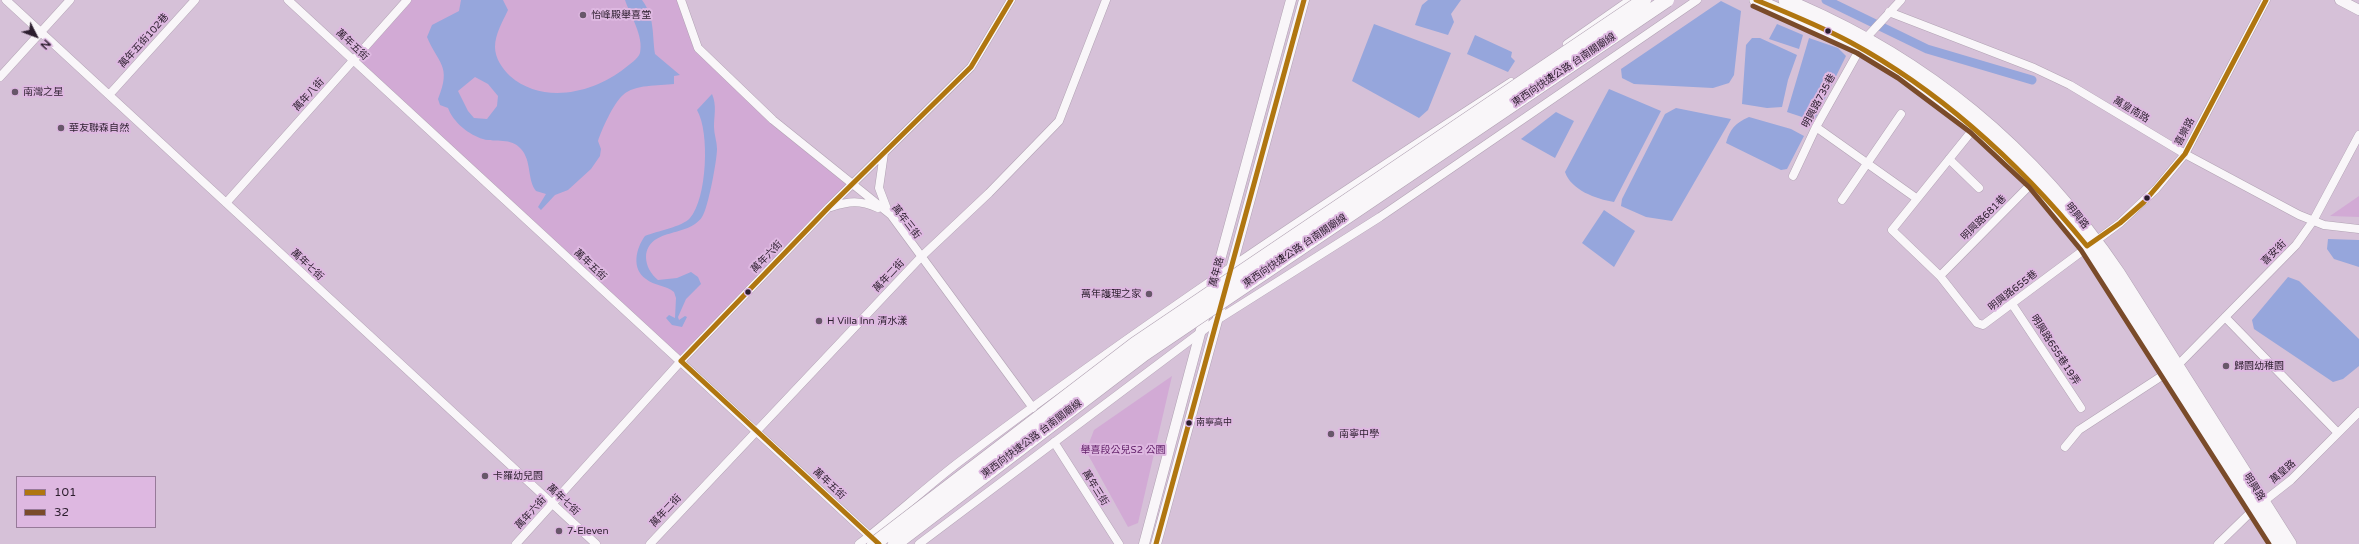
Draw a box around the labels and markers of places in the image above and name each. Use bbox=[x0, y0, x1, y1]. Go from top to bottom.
place label: 怡峰殿舉喜堂 bbox=[591, 9, 651, 21]
marker: 怡峰殿舉喜堂 bbox=[578, 10, 588, 20]
unlabelled marker bbox=[1823, 26, 1833, 36]
place label: 南灣之星 bbox=[23, 86, 63, 98]
marker: 南灣之星 bbox=[10, 87, 20, 97]
place label: 華友聯森自然 bbox=[69, 122, 129, 134]
marker: 華友聯森自然 bbox=[56, 123, 66, 133]
unlabelled marker bbox=[2142, 193, 2152, 203]
unlabelled marker bbox=[743, 287, 753, 297]
place label: 萬年護理之家 bbox=[1081, 288, 1141, 300]
marker: 萬年護理之家 bbox=[1144, 289, 1154, 299]
place label: H Villa Inn 清水漾 bbox=[827, 315, 907, 327]
marker: H Villa Inn 清水漾 bbox=[814, 316, 824, 326]
place label: 歸園幼稚園 bbox=[2234, 360, 2284, 372]
marker: 歸園幼稚園 bbox=[2221, 361, 2231, 371]
marker: 南寧高中 bbox=[1184, 418, 1194, 428]
place label: 南寧高中 bbox=[1196, 418, 1232, 428]
place label: 南寧中學 bbox=[1339, 428, 1379, 440]
marker: 南寧中學 bbox=[1326, 429, 1336, 439]
place label: 卡羅幼兒園 bbox=[493, 470, 543, 482]
marker: 卡羅幼兒園 bbox=[480, 471, 490, 481]
place label: 7-Eleven bbox=[567, 525, 609, 537]
marker: 7-Eleven bbox=[554, 526, 564, 536]

